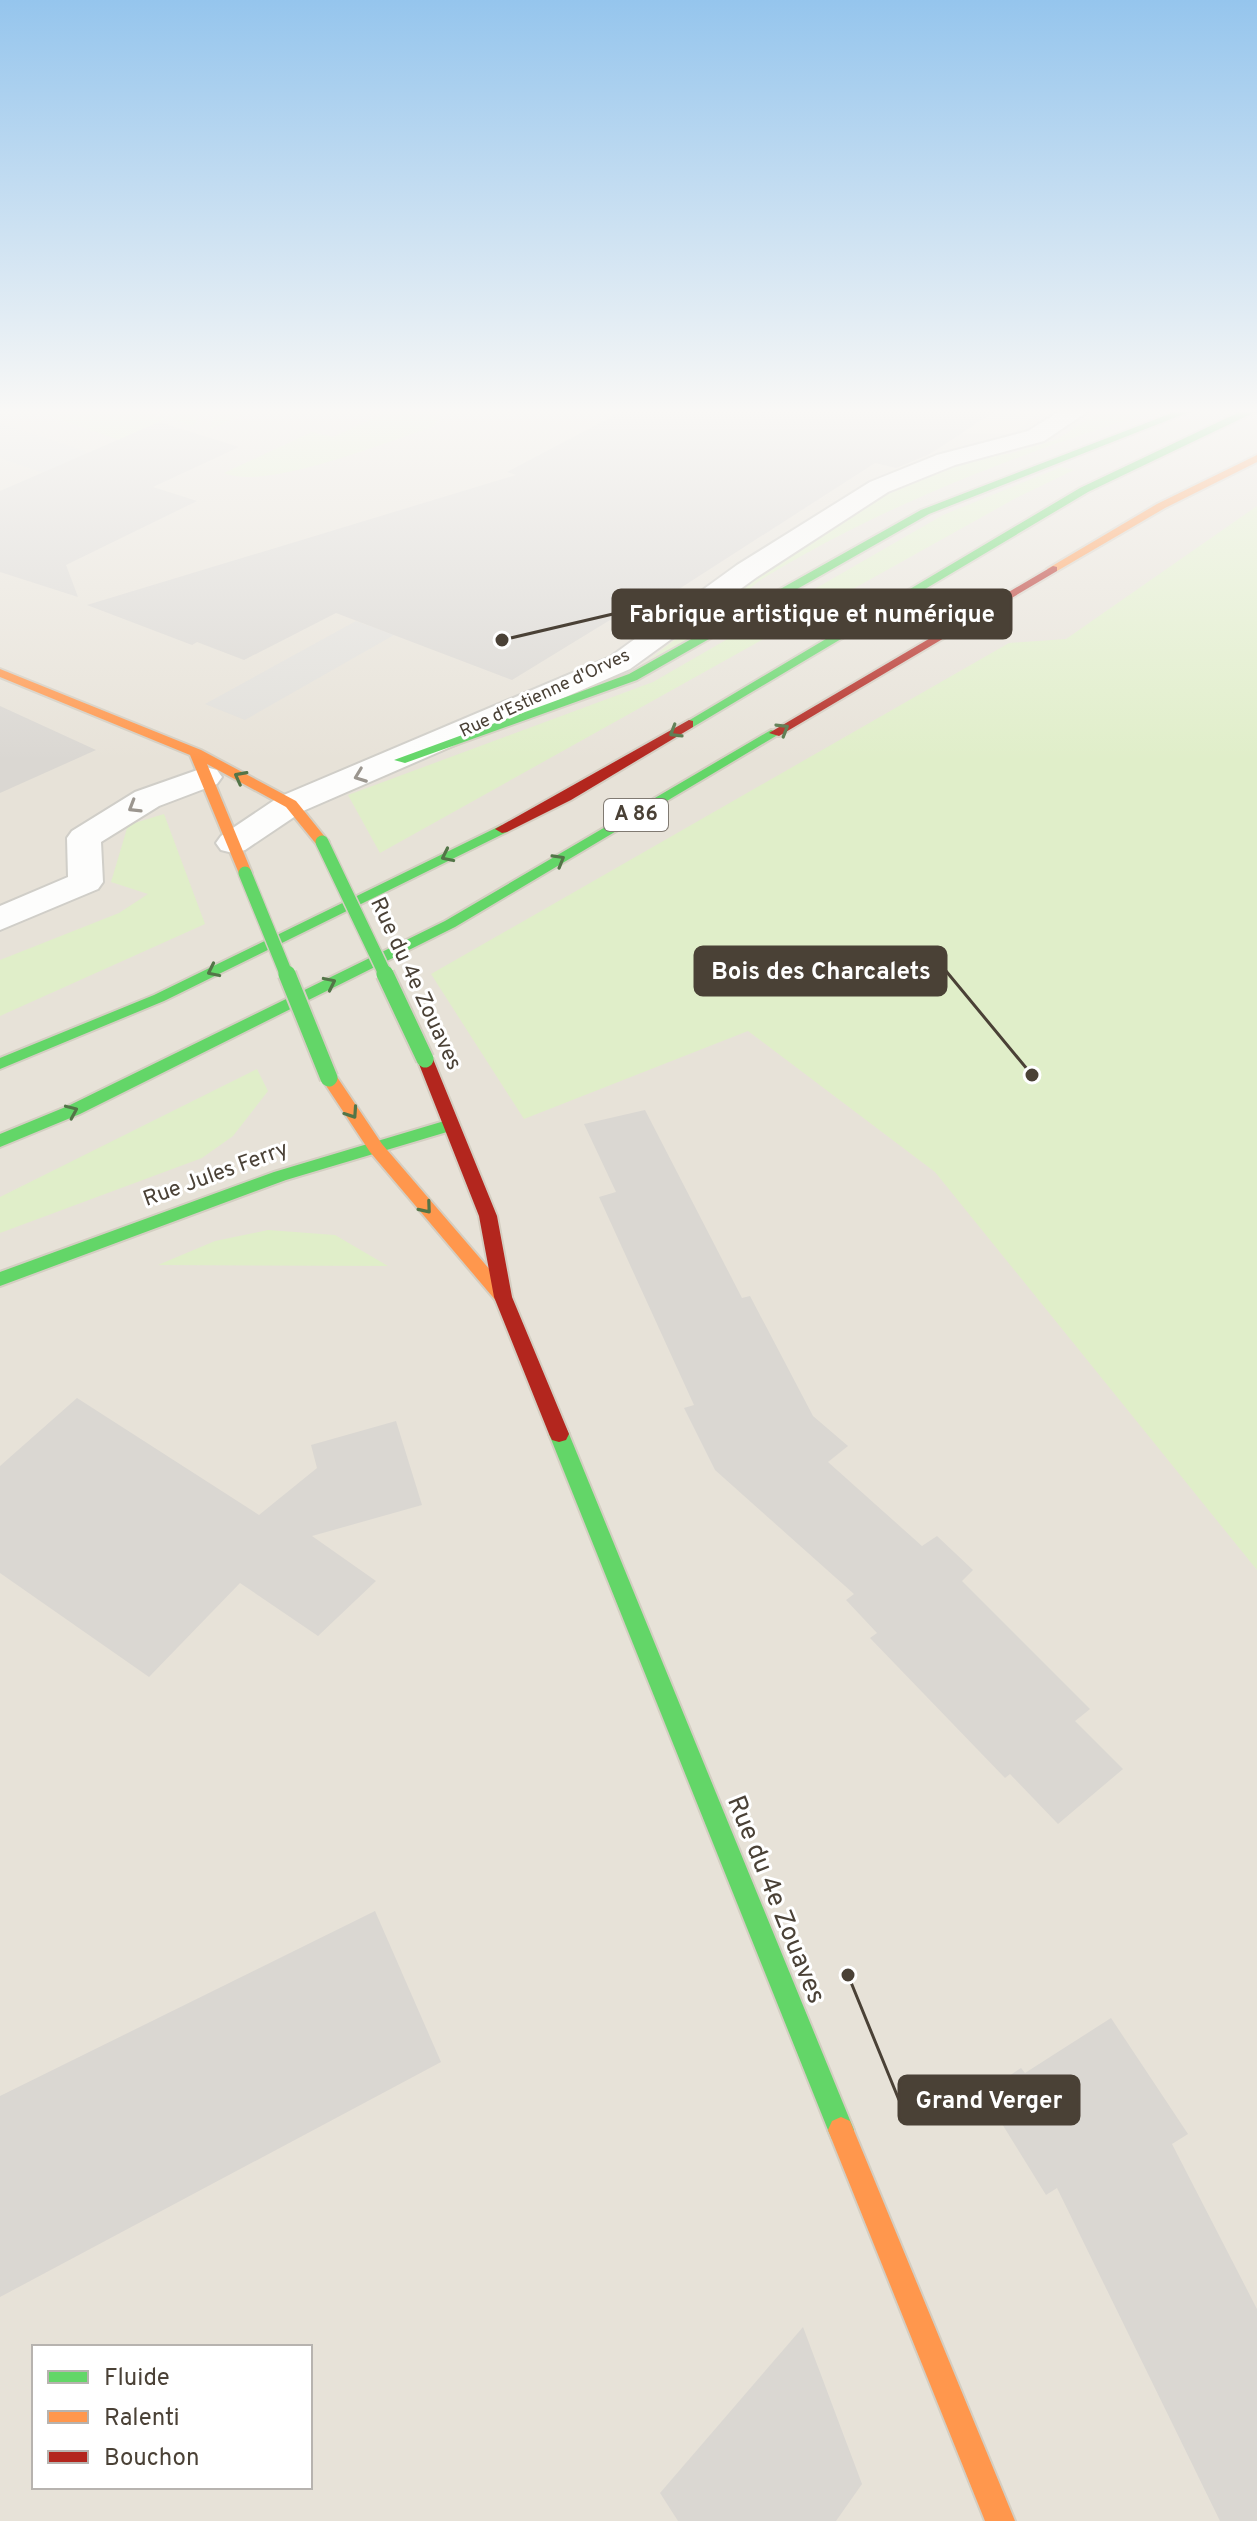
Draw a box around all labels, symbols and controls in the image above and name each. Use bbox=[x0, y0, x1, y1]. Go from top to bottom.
callout: Fabrique artistique et numérique bbox=[613, 590, 1011, 638]
text: Fabrique artistique et numérique bbox=[629, 601, 995, 631]
street label: Rue d'Estienne d'Orves bbox=[456, 644, 634, 744]
one-way arrow bbox=[669, 723, 684, 738]
one-way arrow bbox=[774, 723, 789, 739]
one-way arrow bbox=[354, 766, 368, 783]
one-way arrow bbox=[235, 771, 249, 787]
one-way arrow bbox=[128, 798, 143, 813]
road number: A 86 bbox=[604, 799, 668, 831]
one-way arrow bbox=[440, 846, 455, 862]
one-way arrow bbox=[550, 854, 565, 870]
street label: Rue du 4e Zouaves bbox=[363, 893, 467, 1075]
callout: Bois des Charcalets bbox=[695, 947, 946, 995]
text: Bois des Charcalets bbox=[711, 958, 931, 988]
one-way arrow bbox=[207, 961, 222, 977]
one-way arrow bbox=[322, 978, 337, 993]
one-way arrow bbox=[64, 1104, 78, 1120]
one-way arrow bbox=[343, 1104, 358, 1118]
street label: Rue Jules Ferry bbox=[140, 1136, 292, 1214]
one-way arrow bbox=[416, 1199, 431, 1213]
street label: Rue du 4e Zouaves bbox=[718, 1791, 832, 2009]
callout: Grand Verger bbox=[899, 2076, 1079, 2124]
text: Grand Verger bbox=[916, 2087, 1062, 2117]
legend bbox=[32, 2345, 312, 2489]
text: Fluide bbox=[104, 2364, 170, 2394]
text: Ralenti bbox=[104, 2404, 180, 2434]
text: Bouchon bbox=[104, 2444, 199, 2474]

